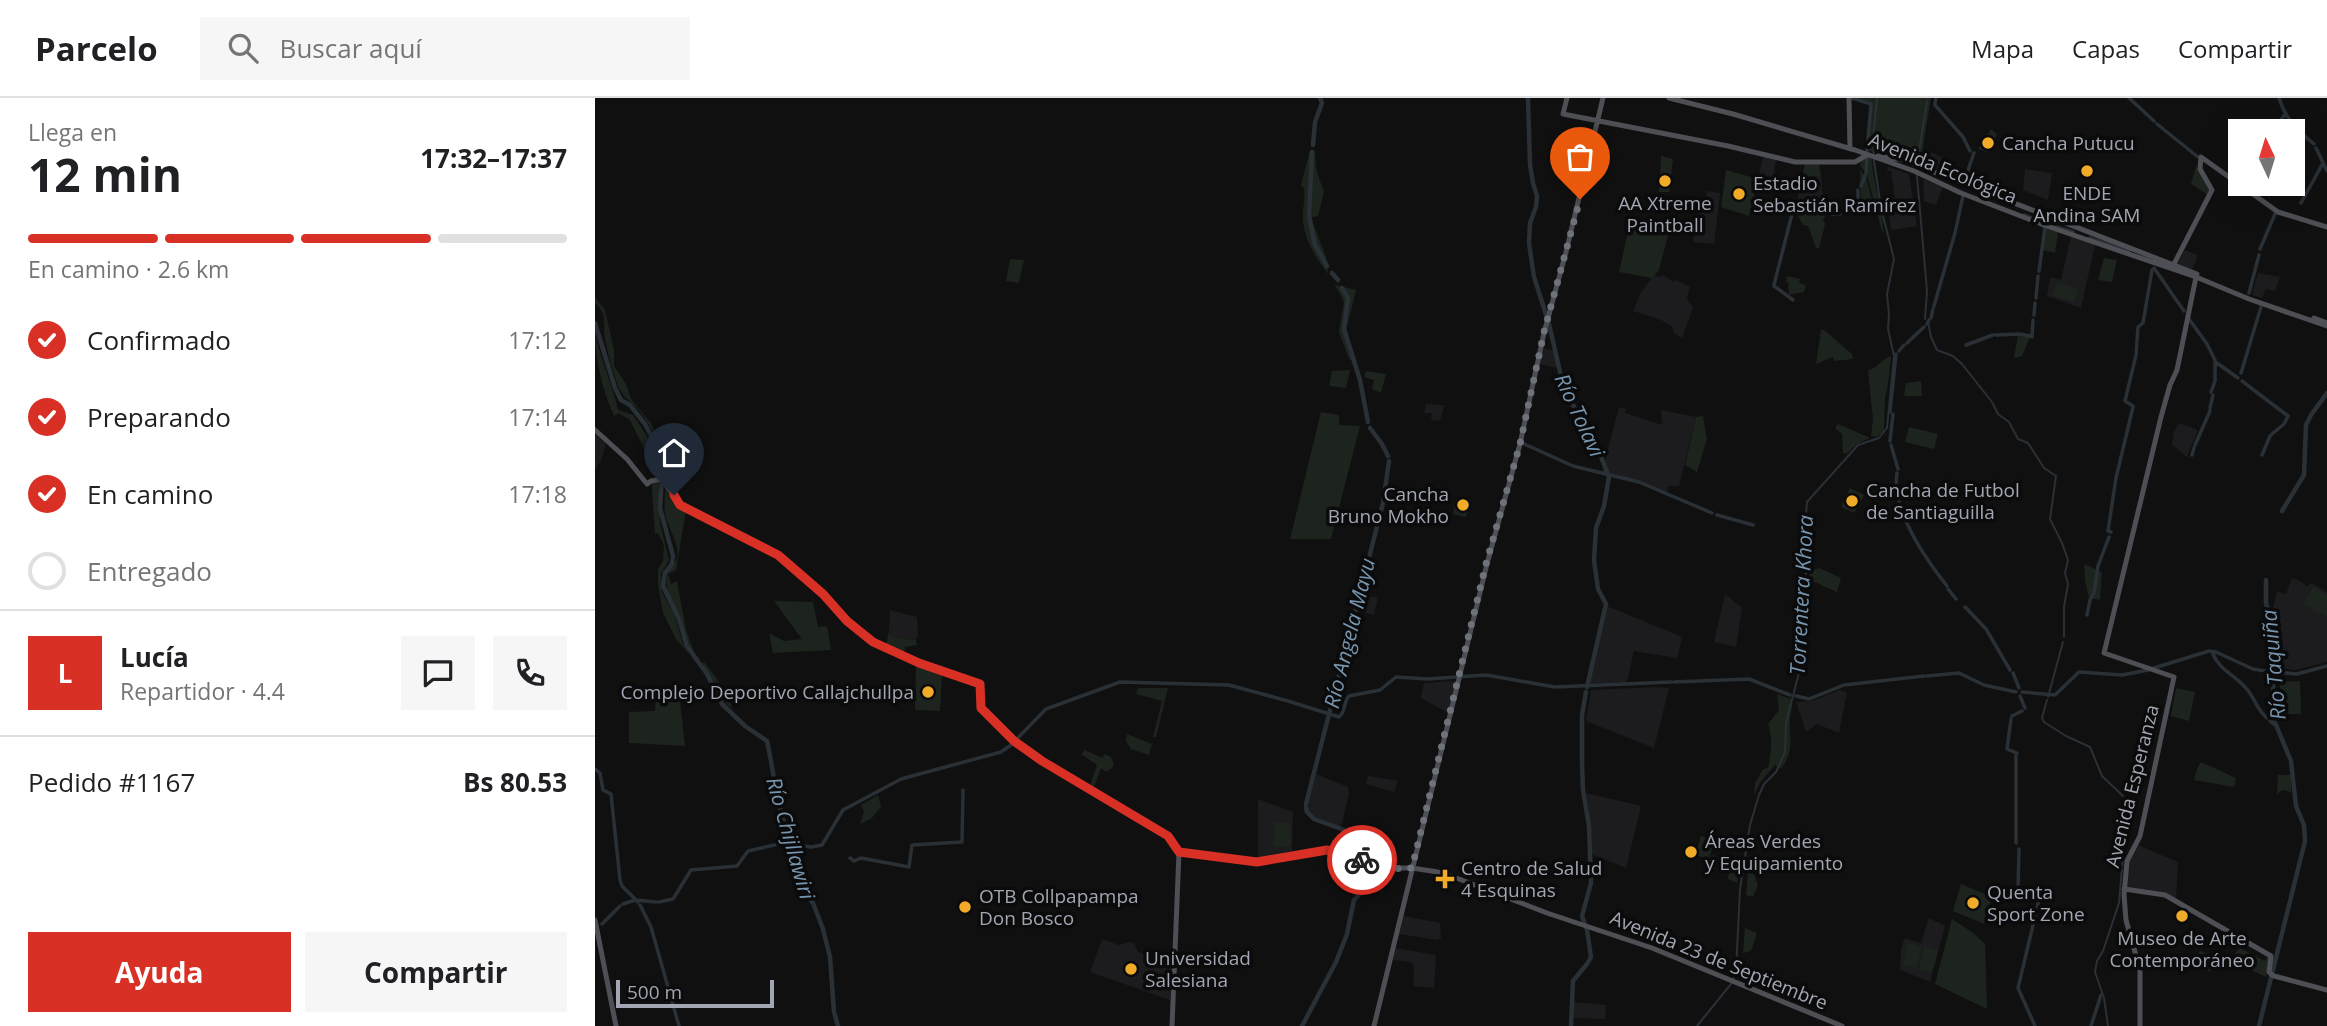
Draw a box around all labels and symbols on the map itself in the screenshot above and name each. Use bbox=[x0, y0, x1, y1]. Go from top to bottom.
north arrow bbox=[2228, 119, 2305, 196]
street label: Avenida Ecológica bbox=[1865, 126, 2021, 210]
pin bbox=[1550, 127, 1610, 199]
place label: Cancha Putucu bbox=[2002, 130, 2135, 156]
marker: Cancha Putucu bbox=[1980, 135, 1996, 151]
marker: ENDE Andina SAM bbox=[2079, 163, 2095, 179]
place label: Estadio Sebastián Ramírez bbox=[1753, 170, 1916, 218]
marker: AA Xtreme Paintball bbox=[1657, 173, 1673, 189]
place label: ENDE Andina SAM bbox=[2034, 180, 2140, 228]
marker: Estadio Sebastián Ramírez bbox=[1731, 186, 1747, 202]
place label: AA Xtreme Paintball bbox=[1618, 190, 1712, 238]
water label: Río Tolavi bbox=[1548, 369, 1612, 462]
pin bbox=[644, 423, 704, 495]
place label: Cancha de Futbol de Santiaguilla bbox=[1866, 477, 2020, 525]
place label: Cancha Bruno Mokho bbox=[1328, 481, 1449, 529]
marker: Cancha de Futbol de Santiaguilla bbox=[1844, 493, 1860, 509]
marker: Cancha Bruno Mokho bbox=[1455, 497, 1471, 513]
water label: Torrentera Khora bbox=[1783, 514, 1819, 676]
water label: Río Angela Mayu bbox=[1317, 555, 1381, 711]
water label: Río Taquiña bbox=[2254, 609, 2292, 721]
place label: Complejo Deportivo Callajchullpa bbox=[620, 679, 914, 705]
marker: Complejo Deportivo Callajchullpa bbox=[920, 684, 936, 700]
street label: Avenida Esperanza bbox=[2099, 702, 2165, 870]
water label: Río Chijllawiri bbox=[760, 774, 822, 903]
courier bbox=[1327, 825, 1397, 895]
place label: Áreas Verdes y Equipamiento bbox=[1705, 828, 1843, 876]
marker: Áreas Verdes y Equipamiento bbox=[1683, 844, 1699, 860]
place label: Centro de Salud 4 Esquinas bbox=[1461, 855, 1602, 903]
marker: Centro de Salud 4 Esquinas bbox=[1435, 869, 1455, 889]
place label: Quenta Sport Zone bbox=[1987, 879, 2085, 927]
place label: OTB Collpapampa Don Bosco bbox=[979, 883, 1139, 931]
marker: Quenta Sport Zone bbox=[1965, 895, 1981, 911]
marker: OTB Collpapampa Don Bosco bbox=[957, 899, 973, 915]
street label: Avenida 23 de Septiembre bbox=[1606, 904, 1832, 1016]
marker: Museo de Arte Contemporáneo bbox=[2174, 908, 2190, 924]
place label: Museo de Arte Contemporáneo bbox=[2109, 925, 2255, 973]
place label: Universidad Salesiana bbox=[1145, 945, 1251, 993]
marker: Universidad Salesiana bbox=[1123, 961, 1139, 977]
scale bar bbox=[616, 977, 773, 1009]

